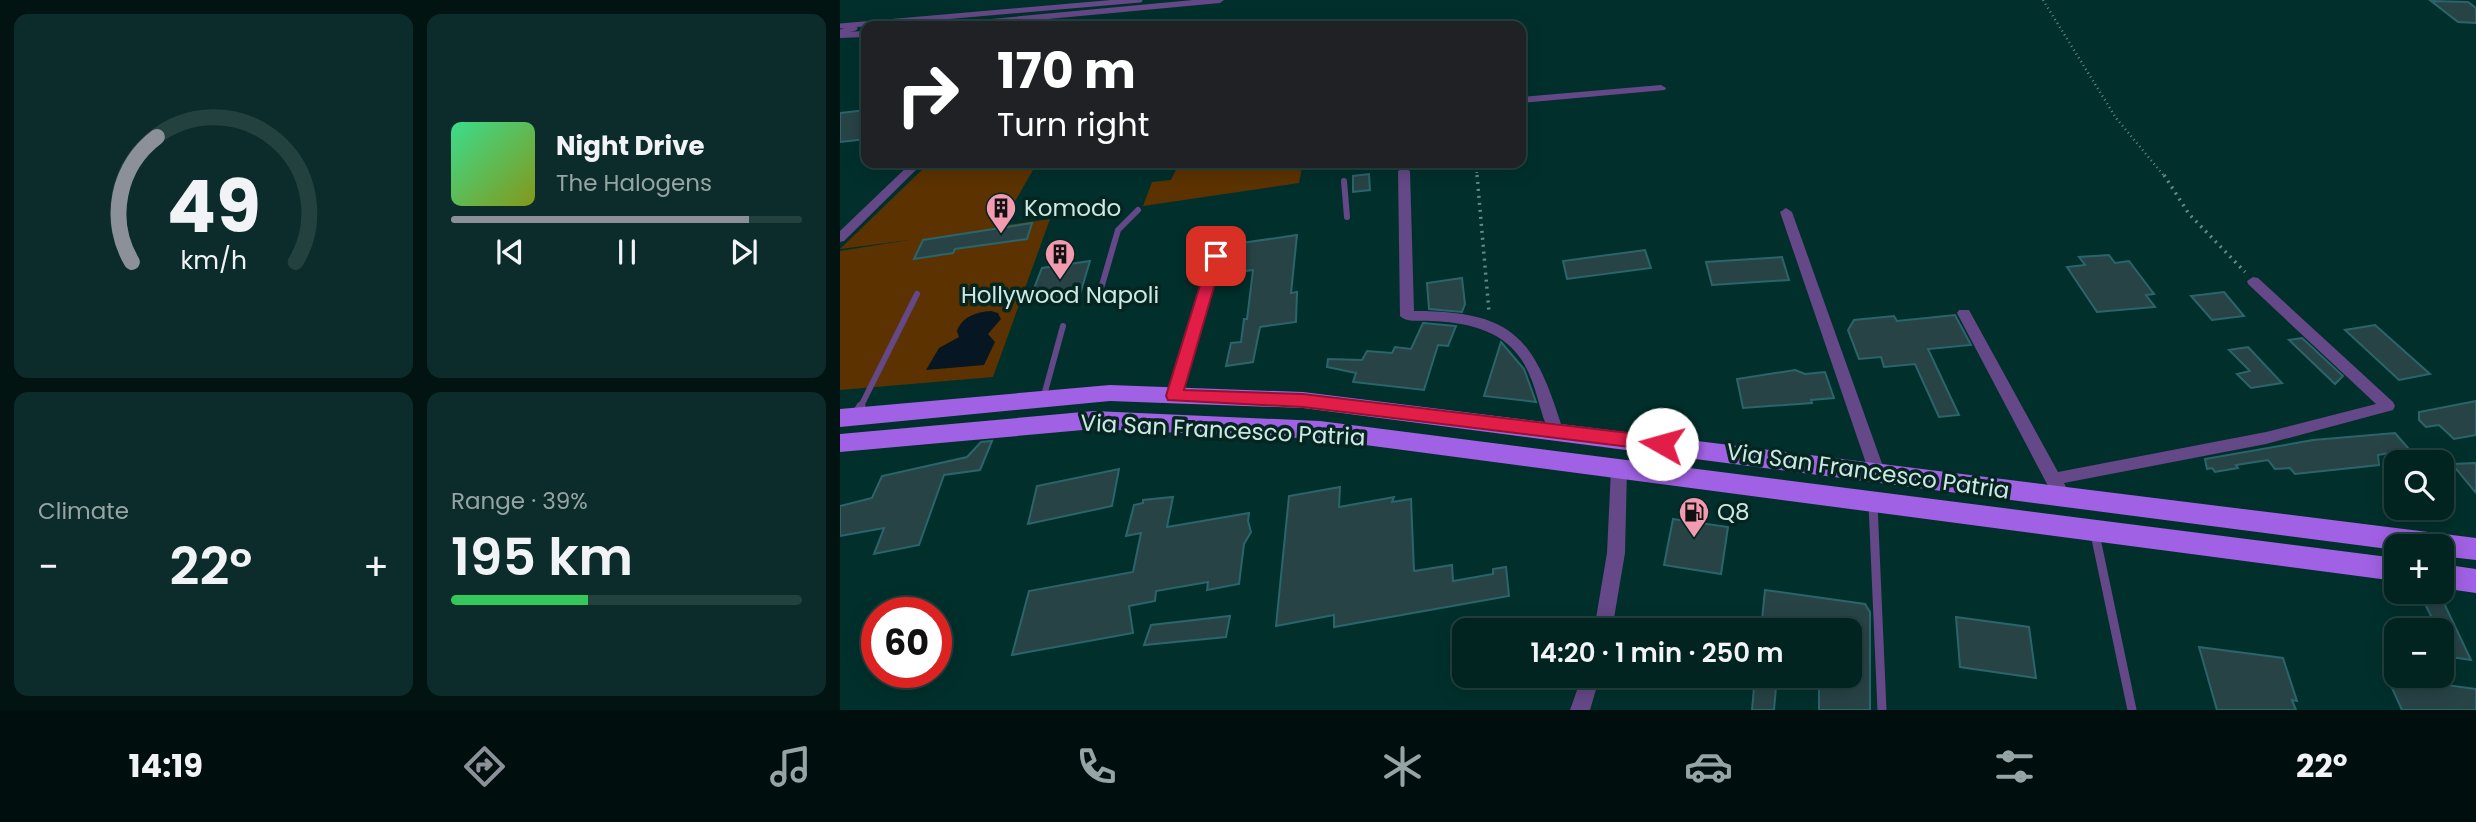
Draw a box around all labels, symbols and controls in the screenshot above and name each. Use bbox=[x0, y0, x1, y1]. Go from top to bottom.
text: 170 m bbox=[997, 37, 1136, 105]
icon: right bbox=[882, 49, 973, 140]
text: Turn right bbox=[997, 102, 1149, 147]
text: Night Drive bbox=[556, 128, 704, 164]
text: 49 bbox=[166, 157, 261, 258]
text: The Halogens bbox=[556, 167, 712, 199]
building icon: Komodo bbox=[984, 191, 1018, 235]
place label: Komodo bbox=[1024, 192, 1121, 224]
pin bbox=[1186, 226, 1246, 286]
icon: previous bbox=[491, 233, 529, 271]
icon: pause bbox=[608, 233, 646, 271]
icon: next bbox=[725, 233, 763, 271]
building icon: Hollywood Napoli bbox=[1043, 237, 1077, 281]
icon: arrive bbox=[1197, 237, 1235, 275]
text: km/h bbox=[180, 243, 247, 278]
place label: Hollywood Napoli bbox=[961, 279, 1159, 311]
street label: Via San Francesco Patria bbox=[1080, 407, 1366, 453]
position arrow bbox=[1625, 407, 1699, 481]
street label: Via San Francesco Patria bbox=[1724, 435, 2012, 507]
map controls bbox=[2384, 450, 2454, 688]
button: search bbox=[2384, 450, 2454, 520]
text: Range · 39% bbox=[451, 485, 588, 517]
text: Climate bbox=[38, 495, 129, 527]
fuel station icon: Q8 bbox=[1677, 495, 1711, 539]
place label: Q8 bbox=[1717, 496, 1750, 528]
text: 195 km bbox=[451, 520, 633, 593]
text: 22° bbox=[170, 530, 252, 603]
button: + bbox=[2384, 534, 2454, 604]
text: − bbox=[38, 540, 59, 593]
text: + bbox=[363, 540, 389, 593]
speed limit sign: 60 bbox=[861, 597, 952, 688]
button: − bbox=[2384, 618, 2454, 688]
text: 14:20 · 1 min · 250 m bbox=[1530, 635, 1784, 671]
icon: directions bbox=[460, 742, 509, 791]
icon: music bbox=[766, 742, 815, 791]
icon: phone bbox=[1072, 742, 1121, 791]
icon: climate bbox=[1378, 742, 1427, 791]
icon: car bbox=[1684, 742, 1733, 791]
icon: filters bbox=[1990, 742, 2039, 791]
text: 14:19 bbox=[129, 743, 203, 788]
text: 22° bbox=[2296, 743, 2347, 788]

